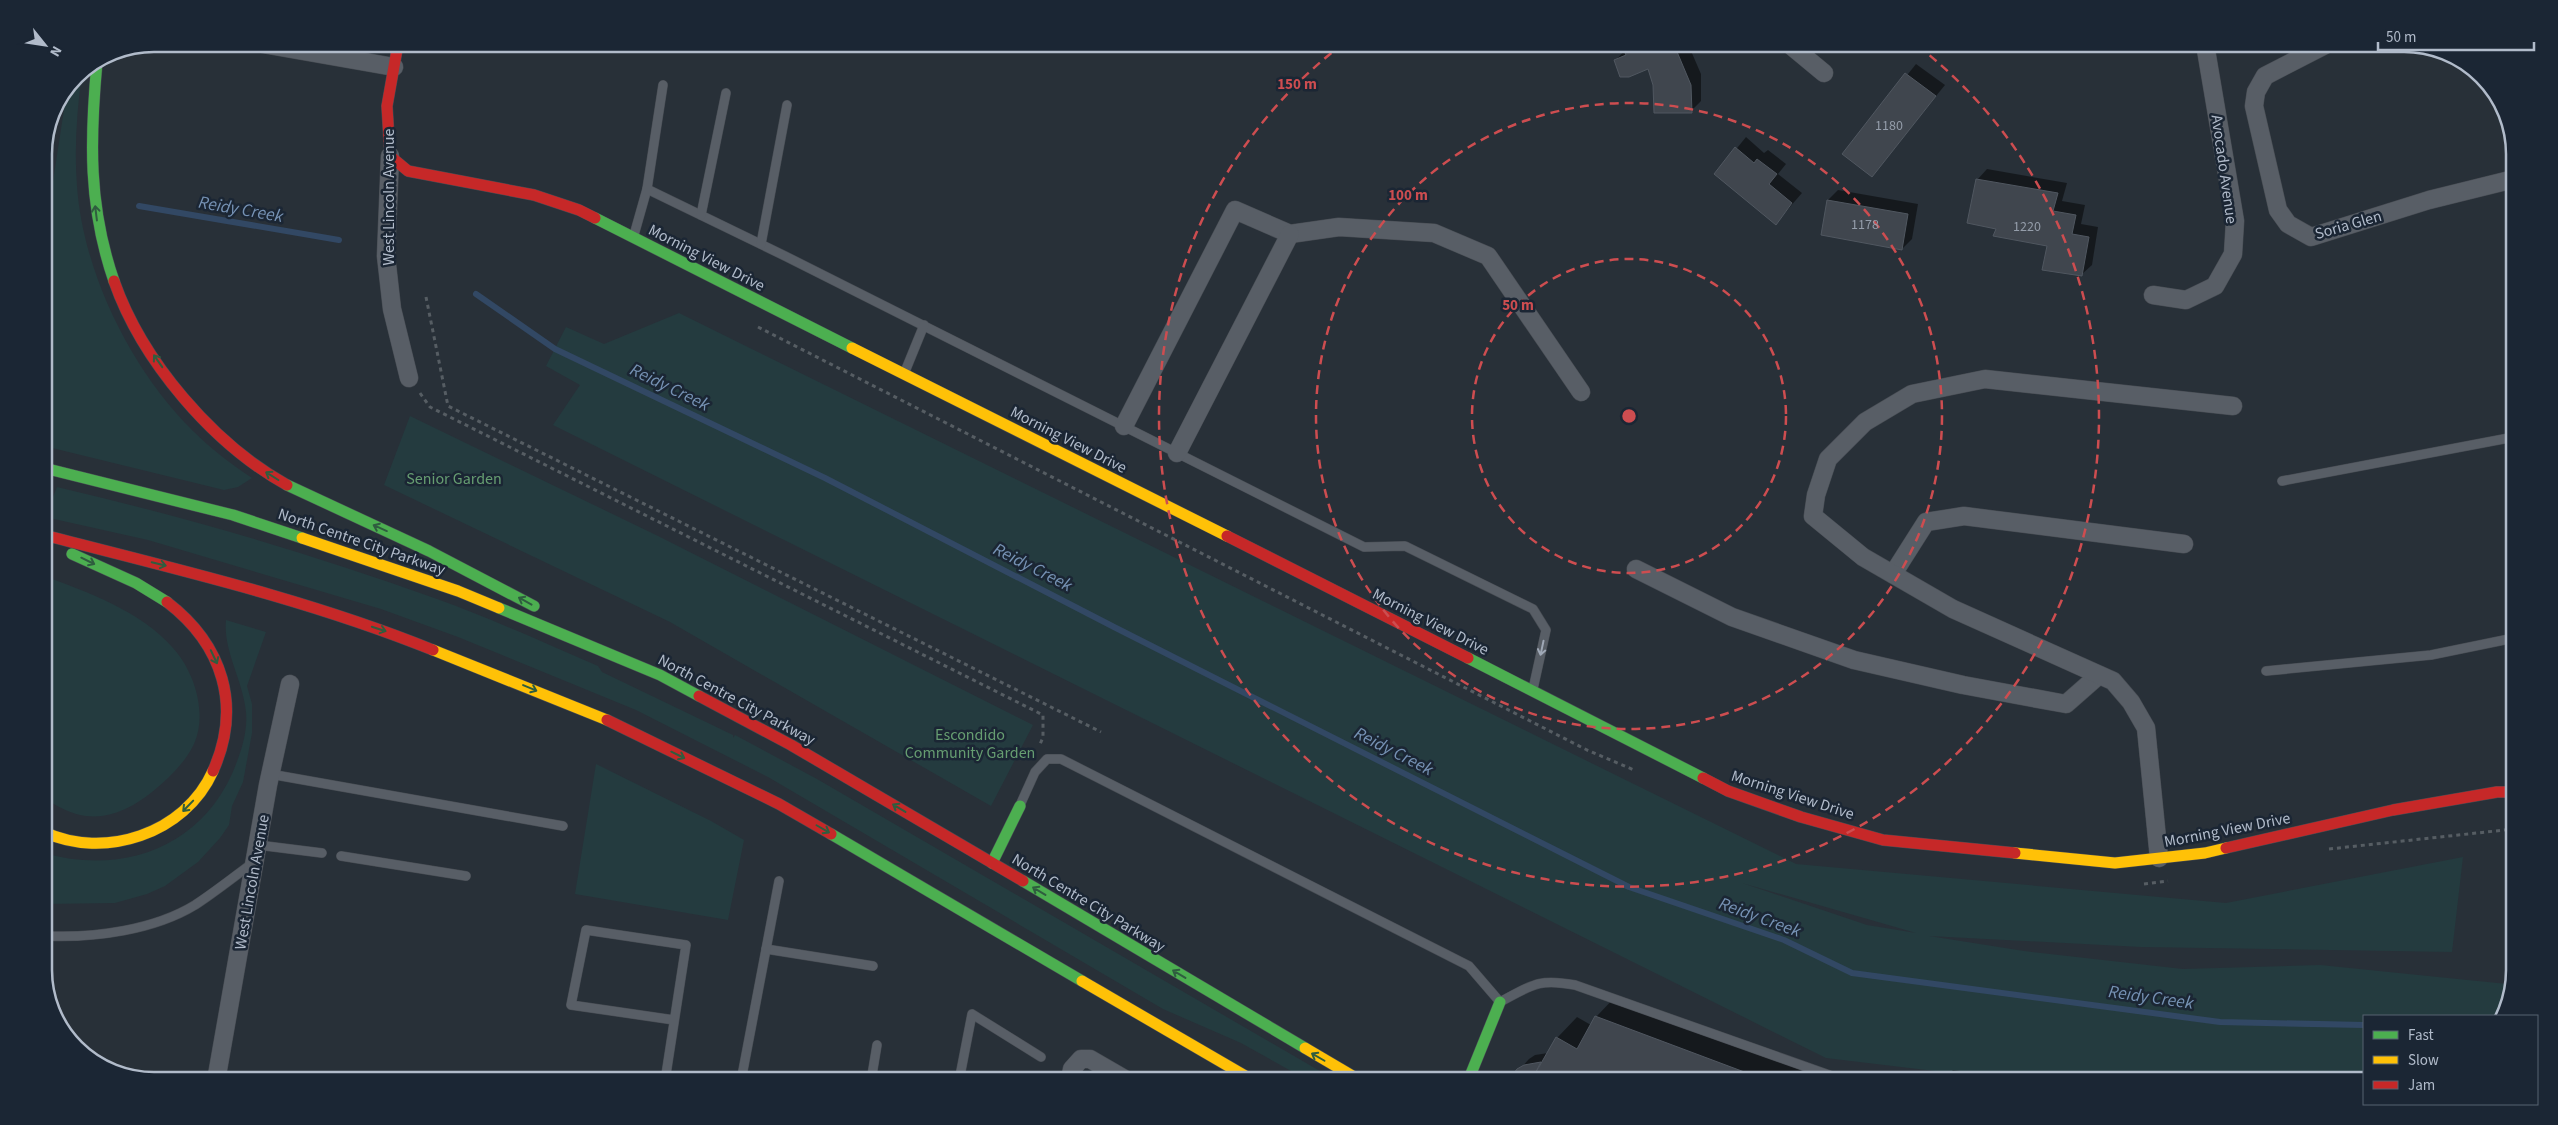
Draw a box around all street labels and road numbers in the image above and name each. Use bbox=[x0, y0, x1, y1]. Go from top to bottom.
street label: Avocado Avenue bbox=[2205, 113, 2243, 225]
street label: West Lincoln Avenue bbox=[378, 128, 400, 265]
street label: Soria Glen bbox=[2312, 205, 2384, 245]
street label: Morning View Drive bbox=[644, 219, 769, 297]
street label: Morning View Drive bbox=[1006, 401, 1131, 479]
street label: North Centre City Parkway bbox=[275, 503, 449, 581]
street label: Morning View Drive bbox=[1368, 583, 1493, 661]
street label: North Centre City Parkway bbox=[654, 649, 820, 751]
street label: Morning View Drive bbox=[1728, 765, 1857, 825]
street label: Morning View Drive bbox=[2162, 807, 2292, 853]
street label: West Lincoln Avenue bbox=[229, 813, 275, 952]
street label: North Centre City Parkway bbox=[1008, 848, 1170, 958]

